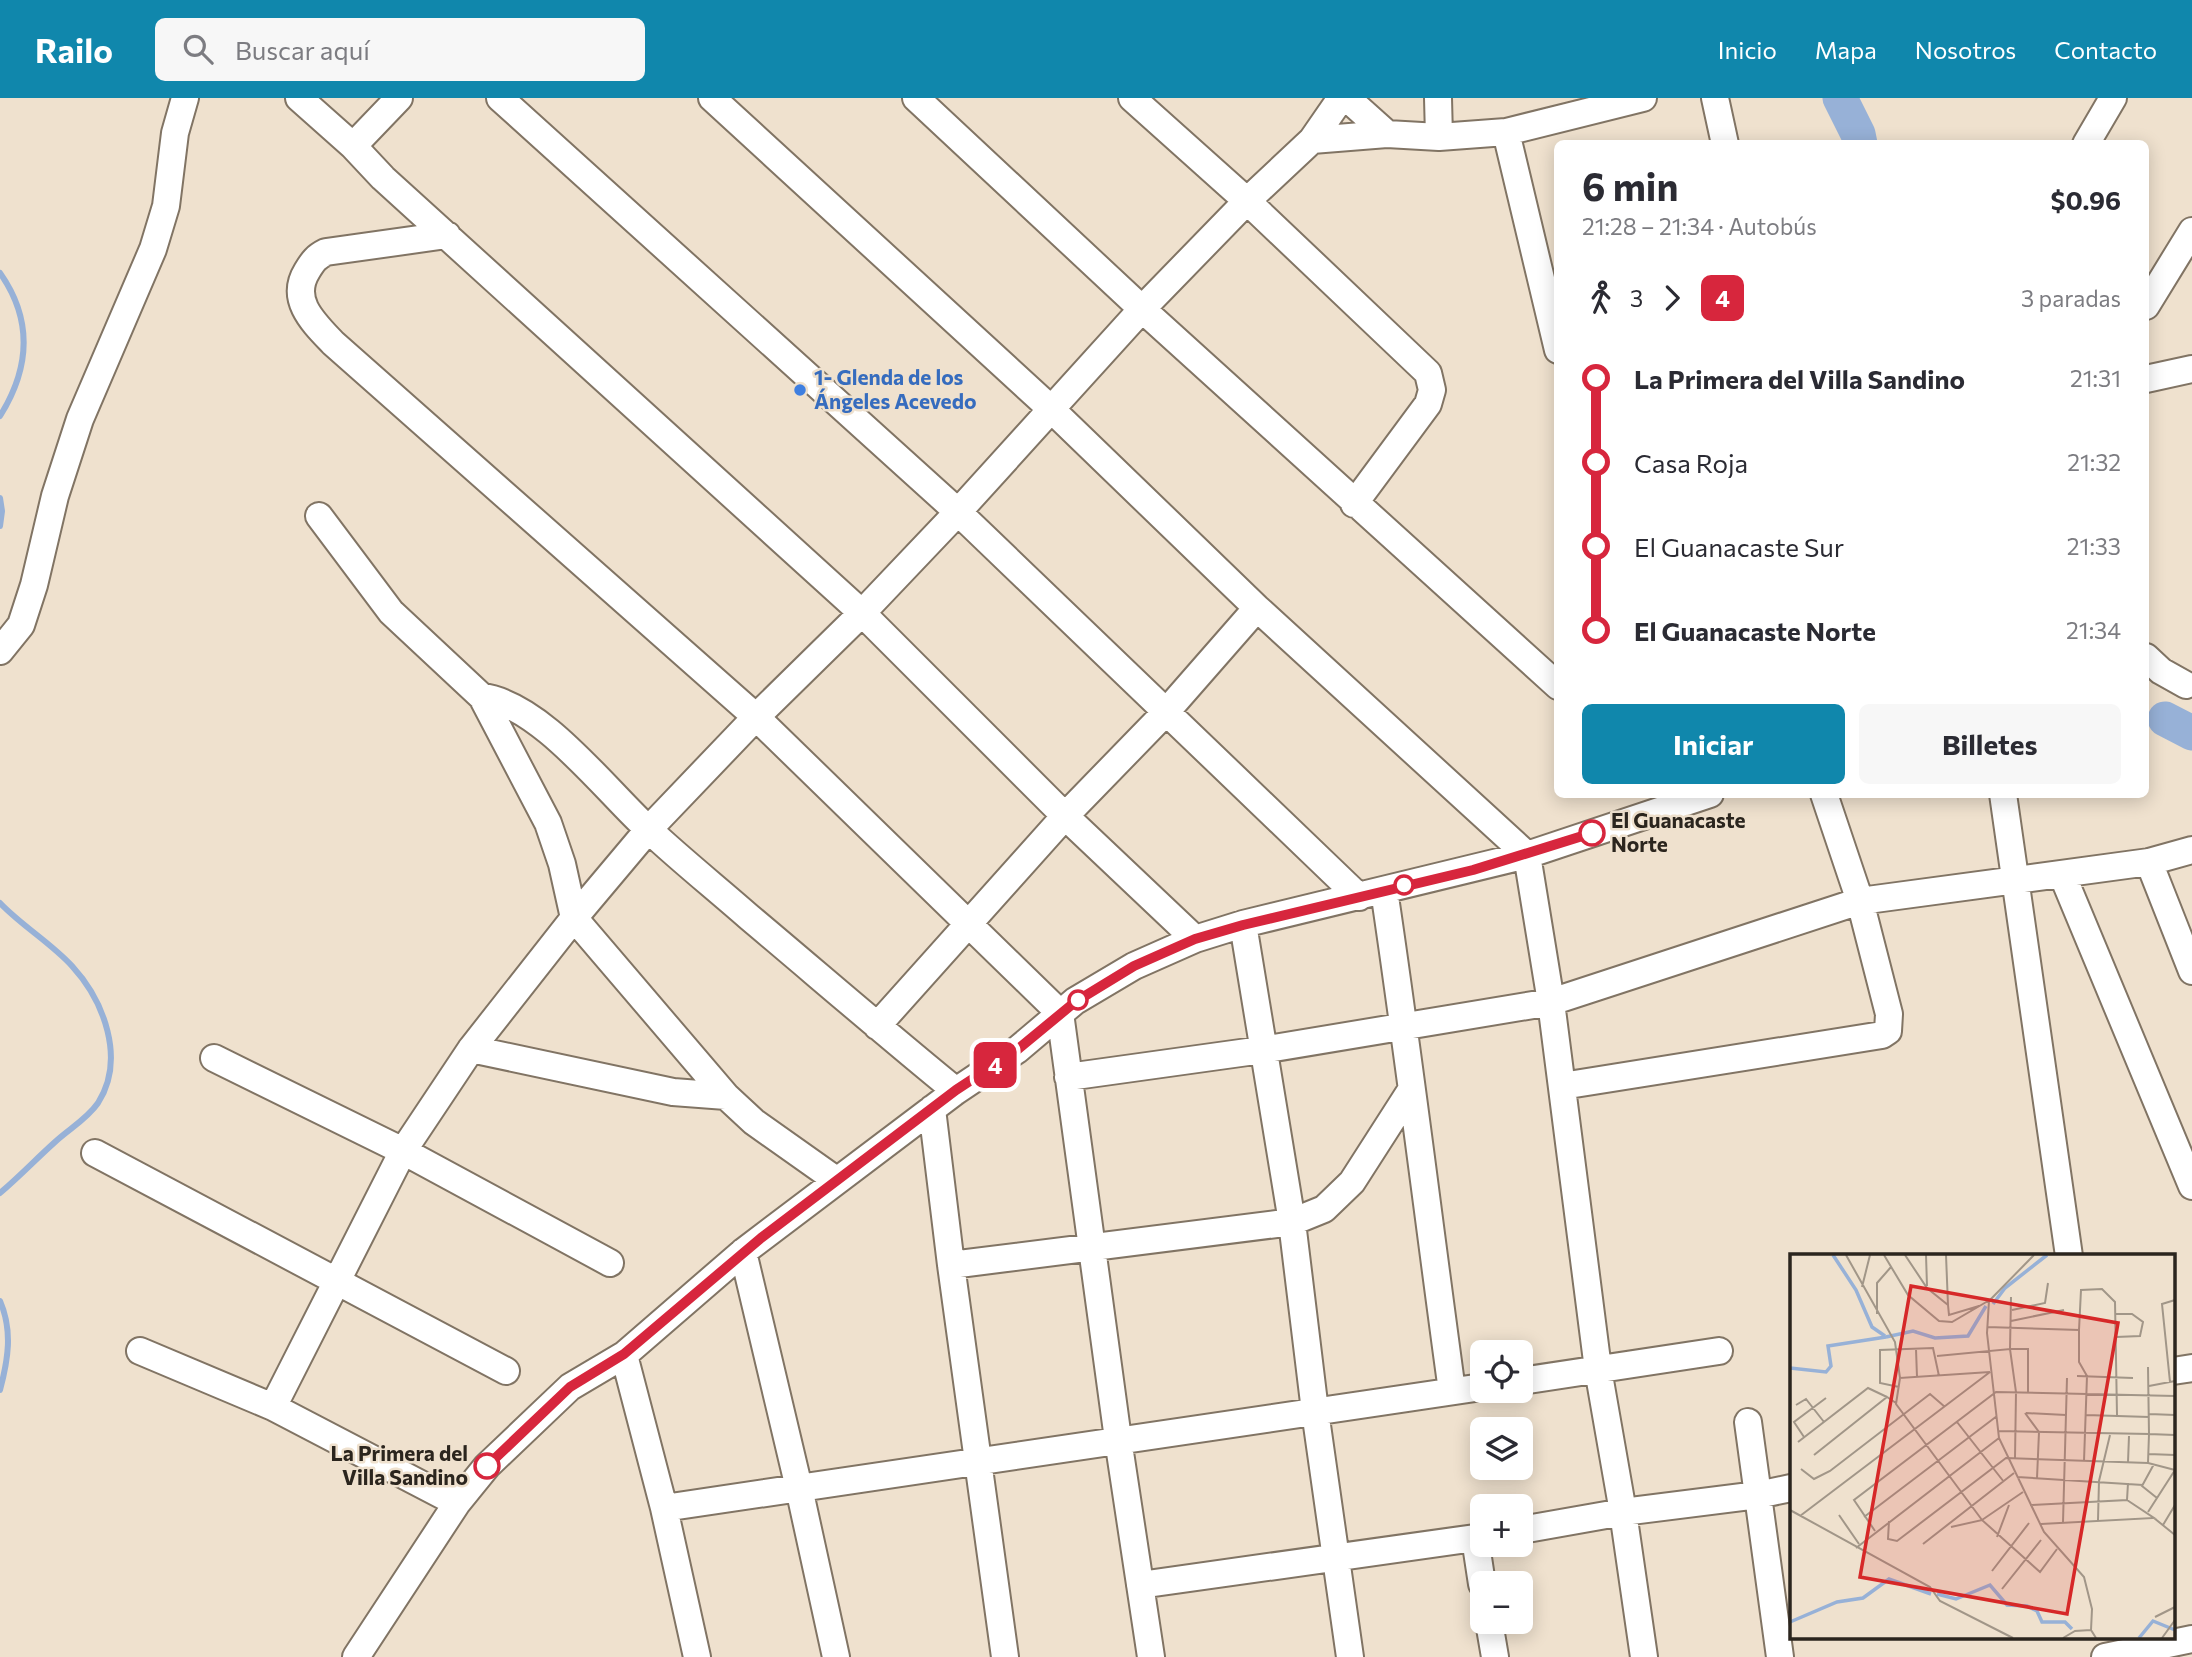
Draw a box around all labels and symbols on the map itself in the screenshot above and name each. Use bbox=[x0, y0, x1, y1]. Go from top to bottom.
place label: 1- Glenda de los Ángeles Acevedo bbox=[814, 364, 976, 413]
marker: 1- Glenda de los Ángeles Acevedo bbox=[792, 382, 808, 398]
place label: El Guanacaste Norte bbox=[1611, 807, 1746, 856]
marker: El Guanacaste Norte bbox=[1579, 820, 1605, 846]
unlabelled marker bbox=[1394, 875, 1414, 895]
unlabelled marker bbox=[1068, 990, 1088, 1010]
line badge: 4 bbox=[972, 1042, 1018, 1088]
inset map bbox=[1790, 1254, 2174, 1640]
place label: La Primera del Villa Sandino bbox=[331, 1440, 468, 1489]
marker: La Primera del Villa Sandino bbox=[474, 1453, 500, 1479]

